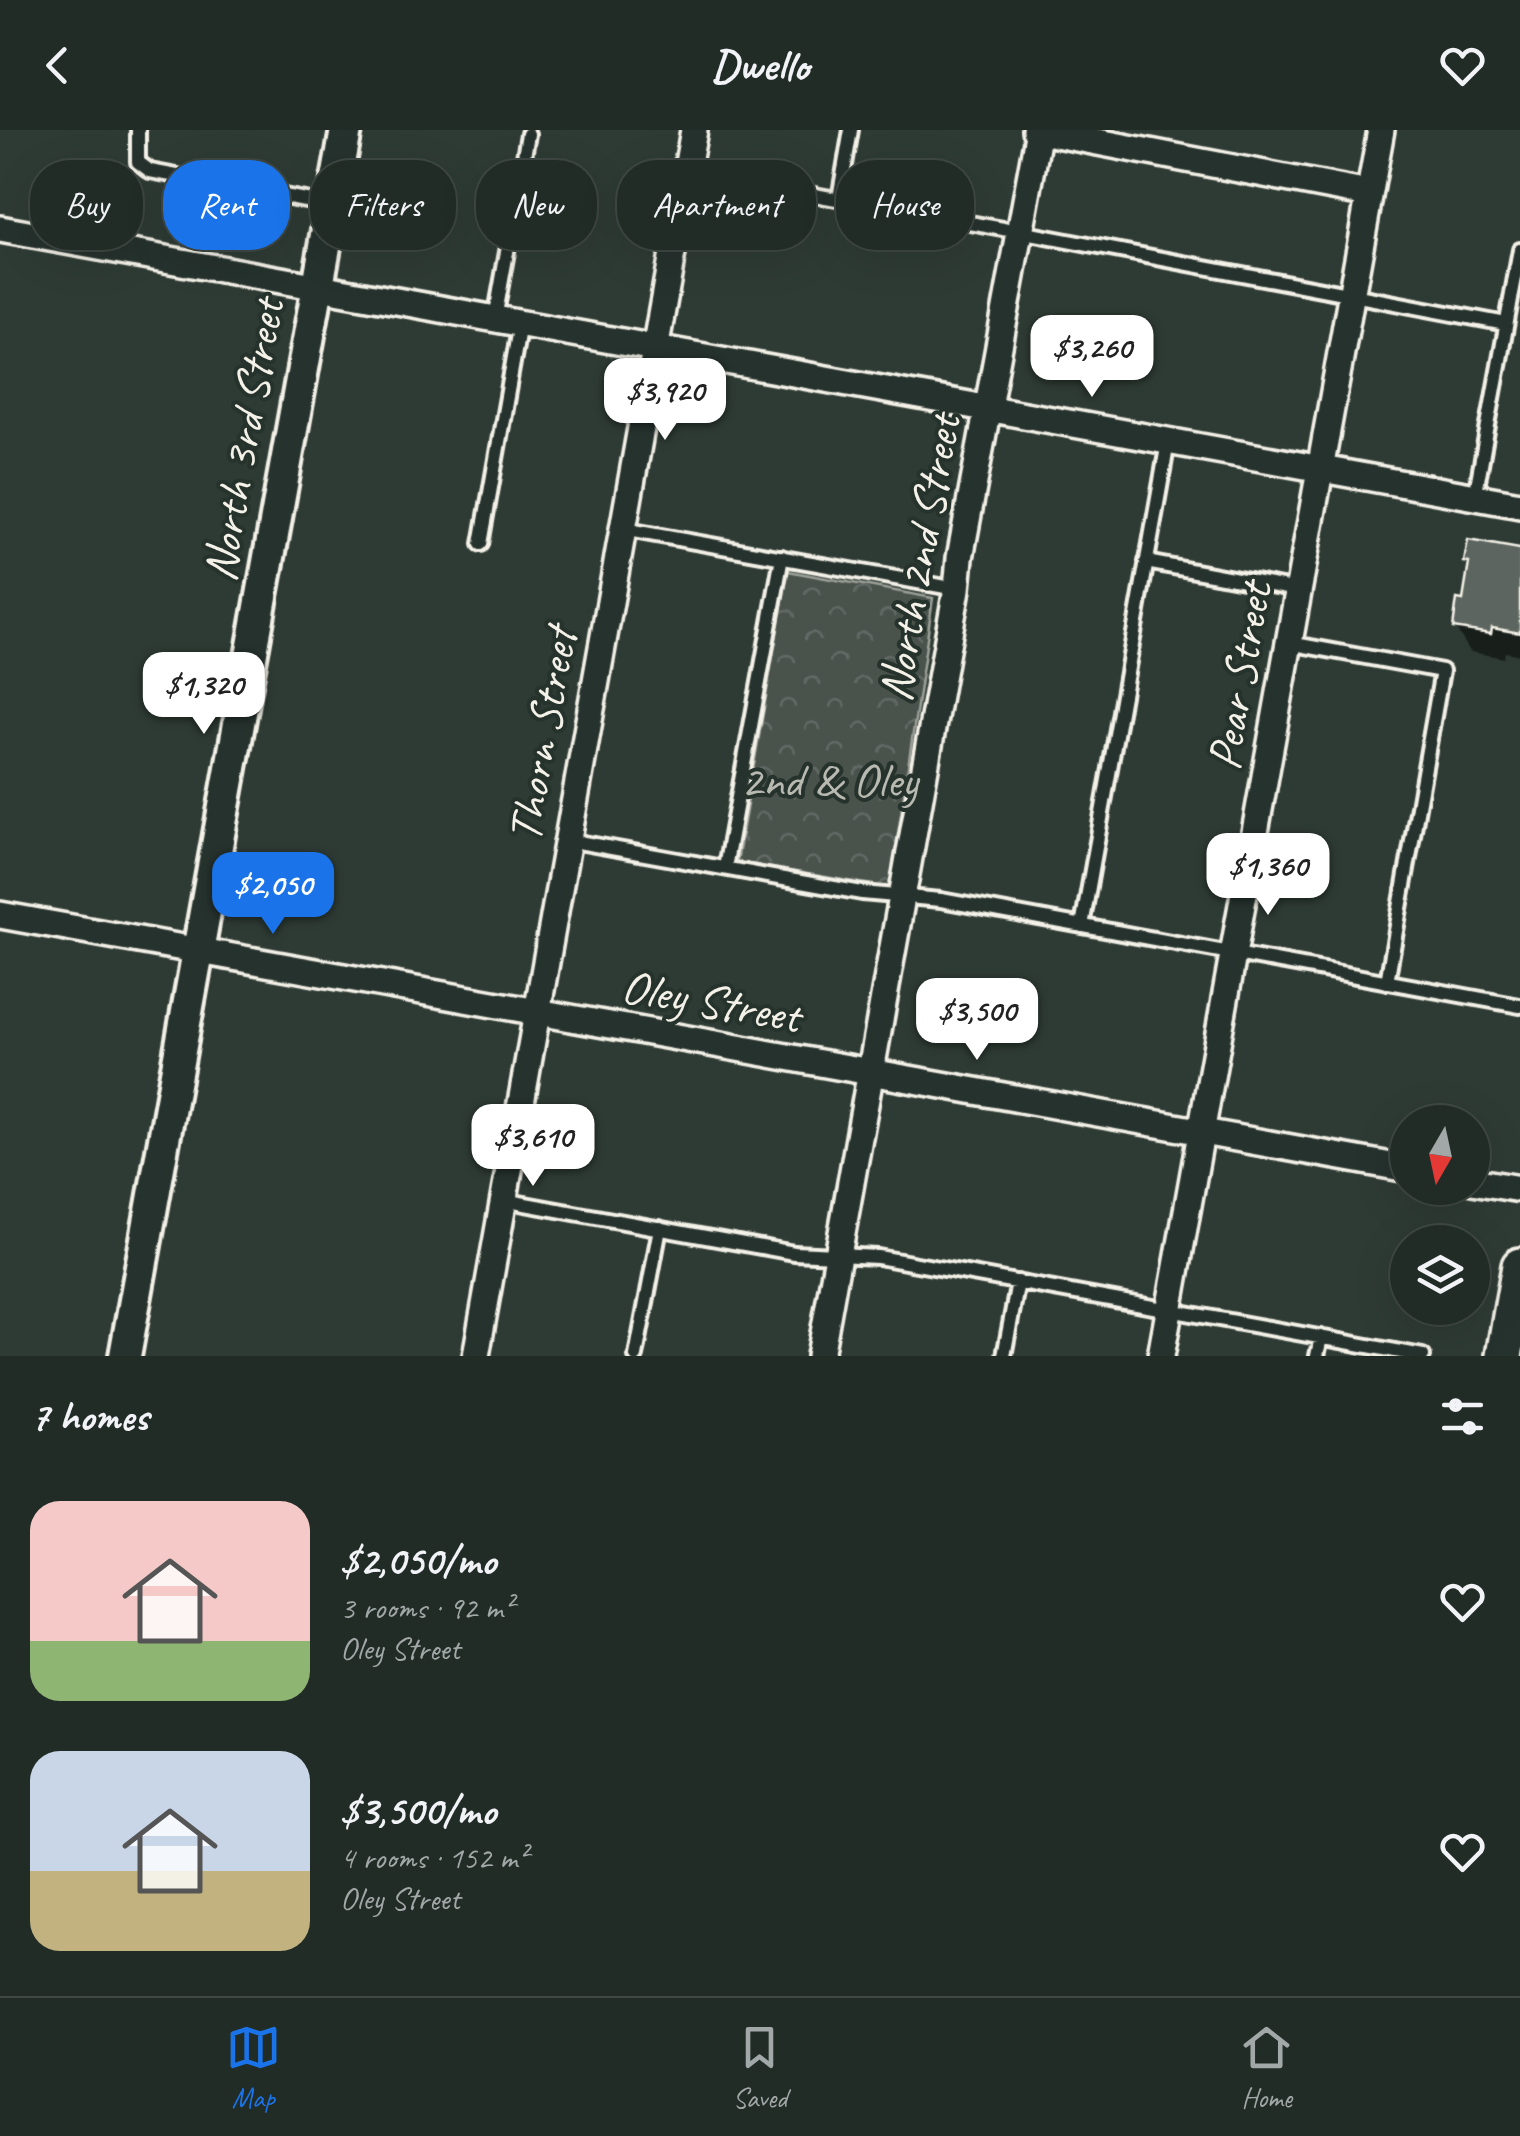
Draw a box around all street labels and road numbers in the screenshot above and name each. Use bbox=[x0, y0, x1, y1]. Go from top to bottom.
street label: North 3rd Street bbox=[189, 290, 298, 586]
street label: North 2nd Street bbox=[864, 406, 974, 706]
street label: Pear Street bbox=[1193, 574, 1286, 774]
street label: Thorn Street bbox=[494, 617, 591, 847]
street label: Oley Street bbox=[617, 956, 809, 1047]

